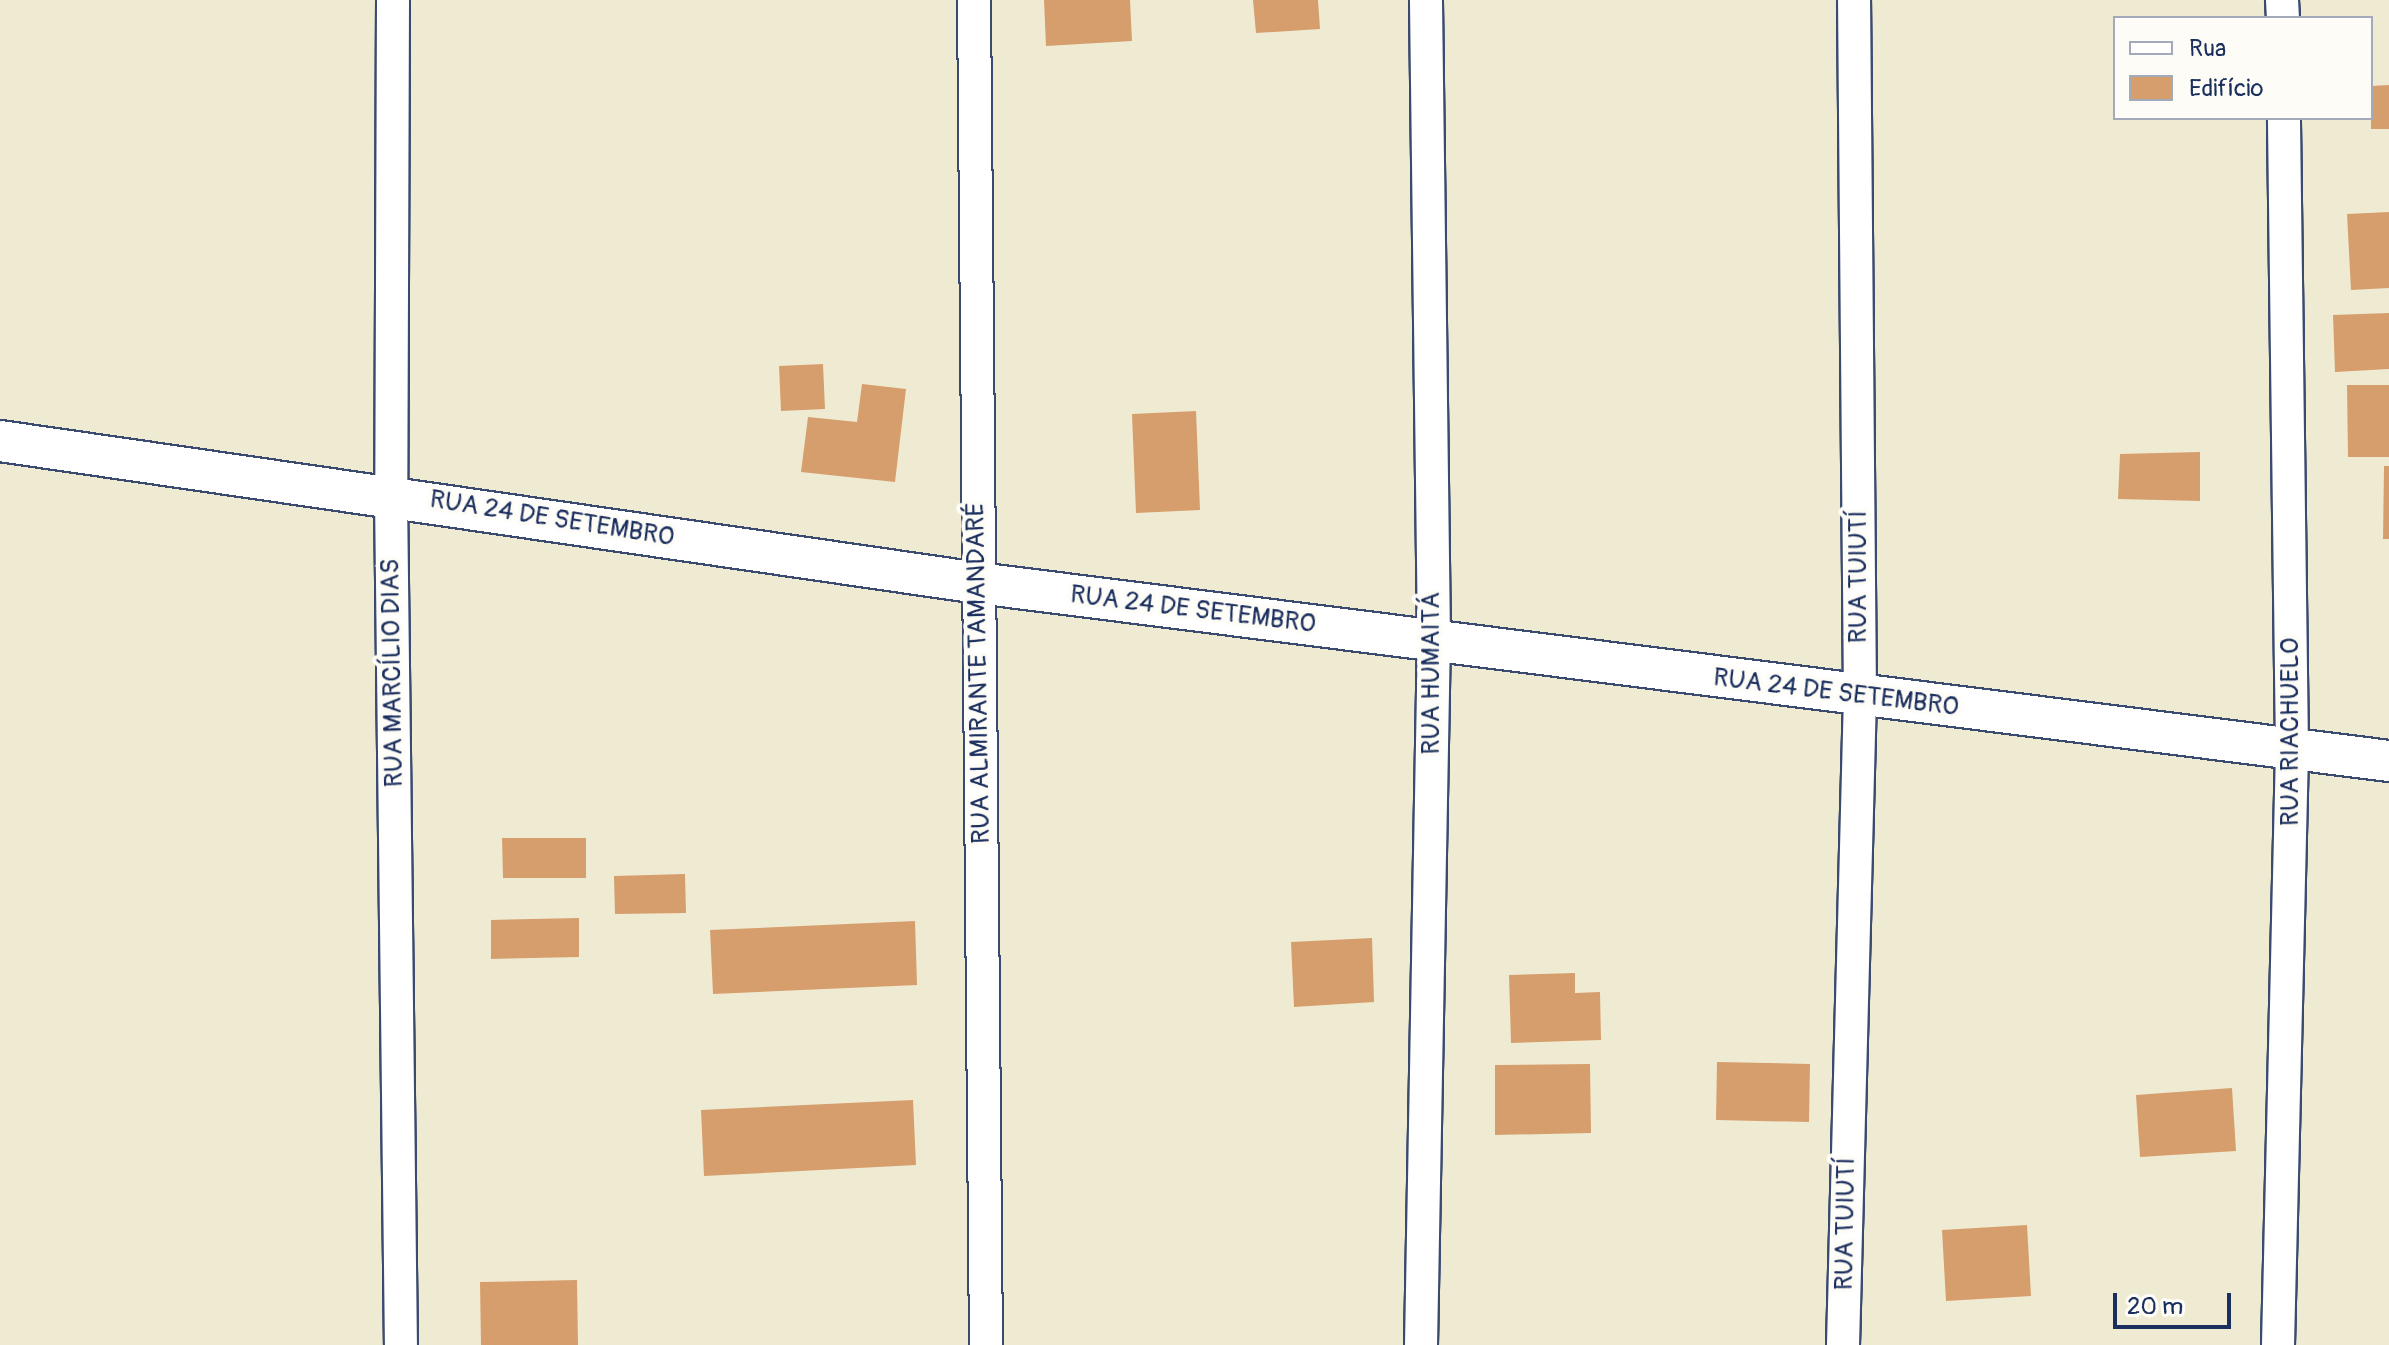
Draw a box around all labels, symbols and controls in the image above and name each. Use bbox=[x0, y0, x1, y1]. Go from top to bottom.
legend bbox=[2113, 16, 2373, 120]
text: Rua bbox=[2189, 34, 2226, 63]
text: Edifício bbox=[2189, 74, 2263, 103]
street label: RUA 24 DE SETEMBRO bbox=[428, 484, 676, 554]
street label: RUA ALMIRANTE TAMANDARÉ bbox=[960, 502, 998, 844]
street label: RUA TUIUTÍ bbox=[1843, 511, 1875, 643]
street label: RUA MARCÍLIO DIAS bbox=[375, 558, 411, 788]
street label: RUA 24 DE SETEMBRO bbox=[1068, 579, 1318, 641]
street label: RUA HUMAITÁ bbox=[1416, 591, 1448, 755]
street label: RUA RIACHUELO bbox=[2275, 638, 2307, 826]
street label: RUA 24 DE SETEMBRO bbox=[1711, 662, 1961, 724]
street label: RUA TUIUTÍ bbox=[1829, 1157, 1863, 1291]
scale bar bbox=[2117, 1277, 2235, 1327]
text: 20 m bbox=[2127, 1292, 2183, 1321]

